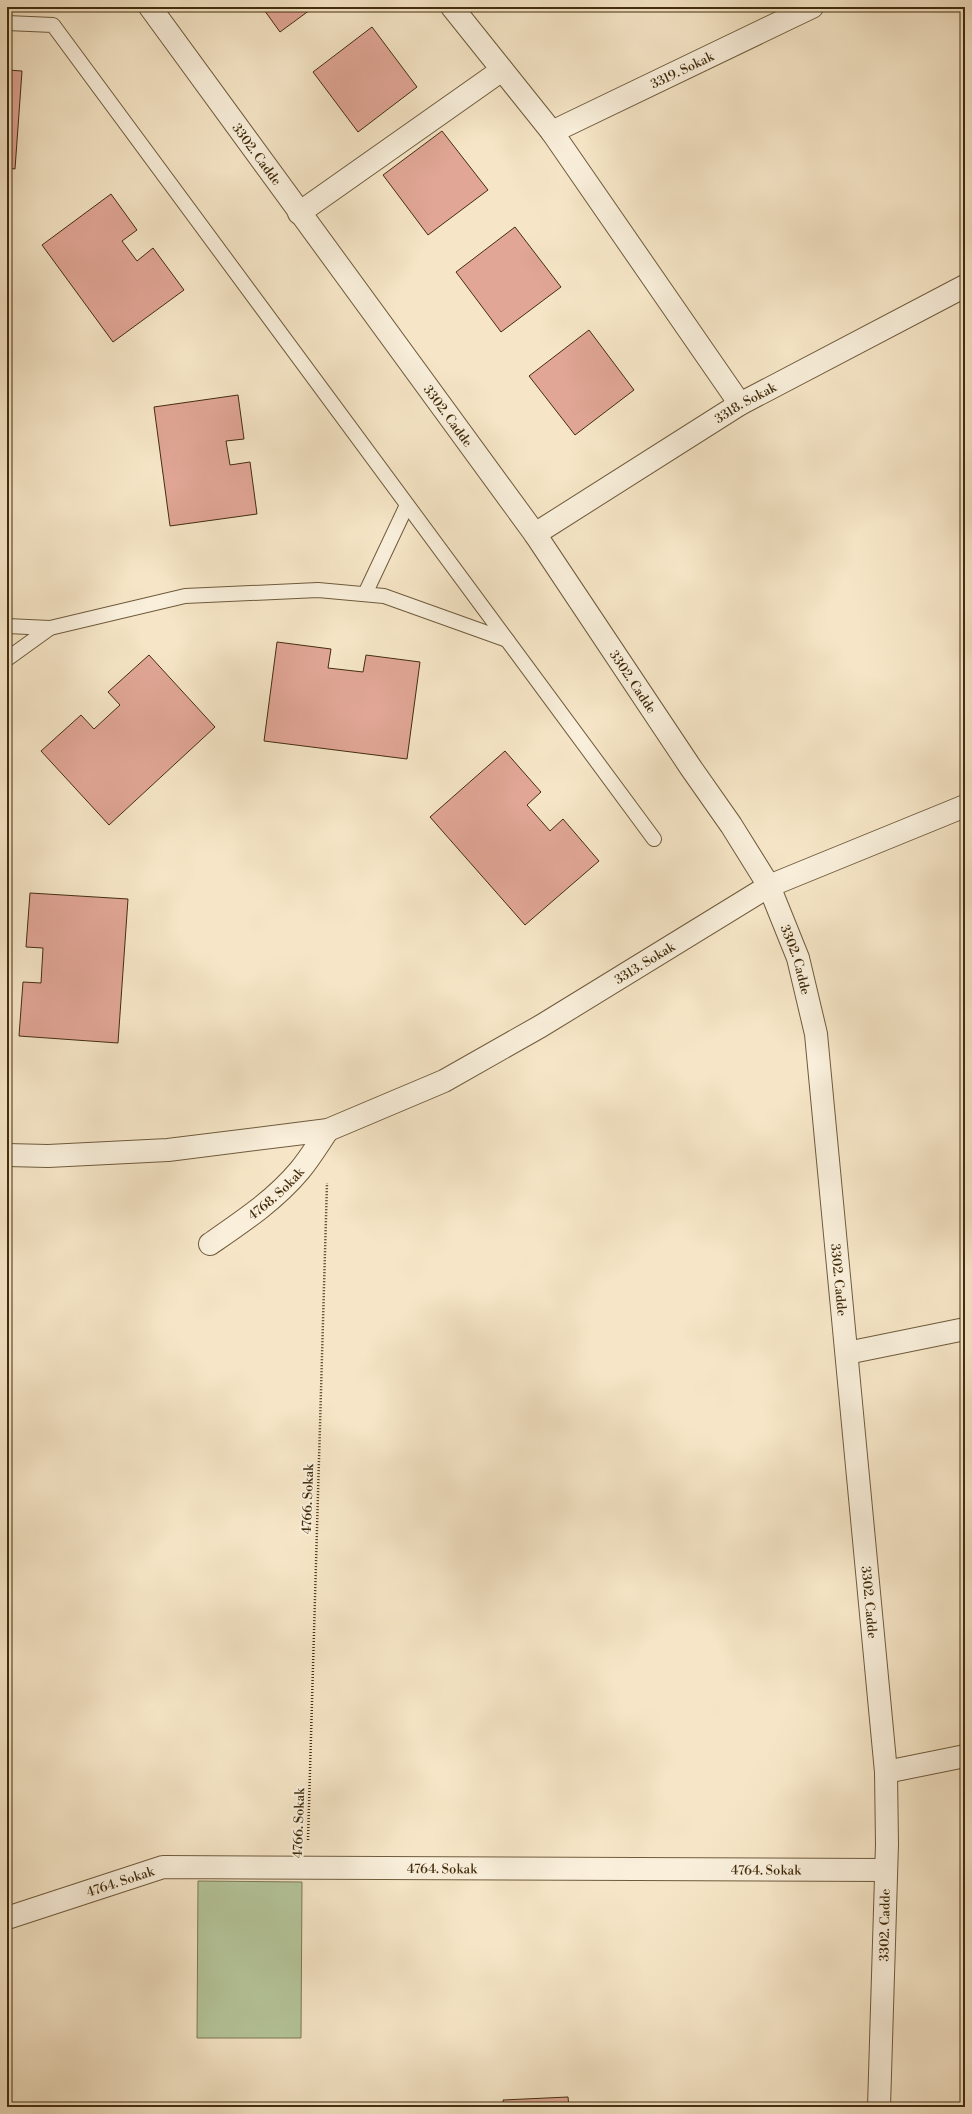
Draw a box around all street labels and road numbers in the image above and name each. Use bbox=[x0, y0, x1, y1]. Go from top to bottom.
street label: 3319. Sokak bbox=[648, 48, 717, 92]
street label: 3302. Cadde bbox=[229, 120, 285, 189]
street label: 3318. Sokak bbox=[712, 379, 780, 427]
street label: 3302. Cadde bbox=[420, 382, 476, 451]
street label: 3302. Cadde bbox=[606, 647, 660, 717]
street label: 3302. Cadde bbox=[776, 923, 814, 997]
street label: 3313. Sokak bbox=[612, 938, 679, 988]
street label: 4768. Sokak bbox=[245, 1164, 308, 1224]
street label: 3302. Cadde bbox=[827, 1243, 850, 1317]
street label: 4766. Sokak bbox=[299, 1463, 317, 1534]
street label: 3302. Cadde bbox=[858, 1565, 880, 1640]
street label: 4766. Sokak bbox=[290, 1787, 308, 1858]
street label: 4764. Sokak bbox=[407, 1861, 478, 1877]
street label: 4764. Sokak bbox=[731, 1862, 802, 1879]
street label: 4764. Sokak bbox=[85, 1863, 157, 1900]
street label: 3302. Cadde bbox=[876, 1888, 894, 1961]

